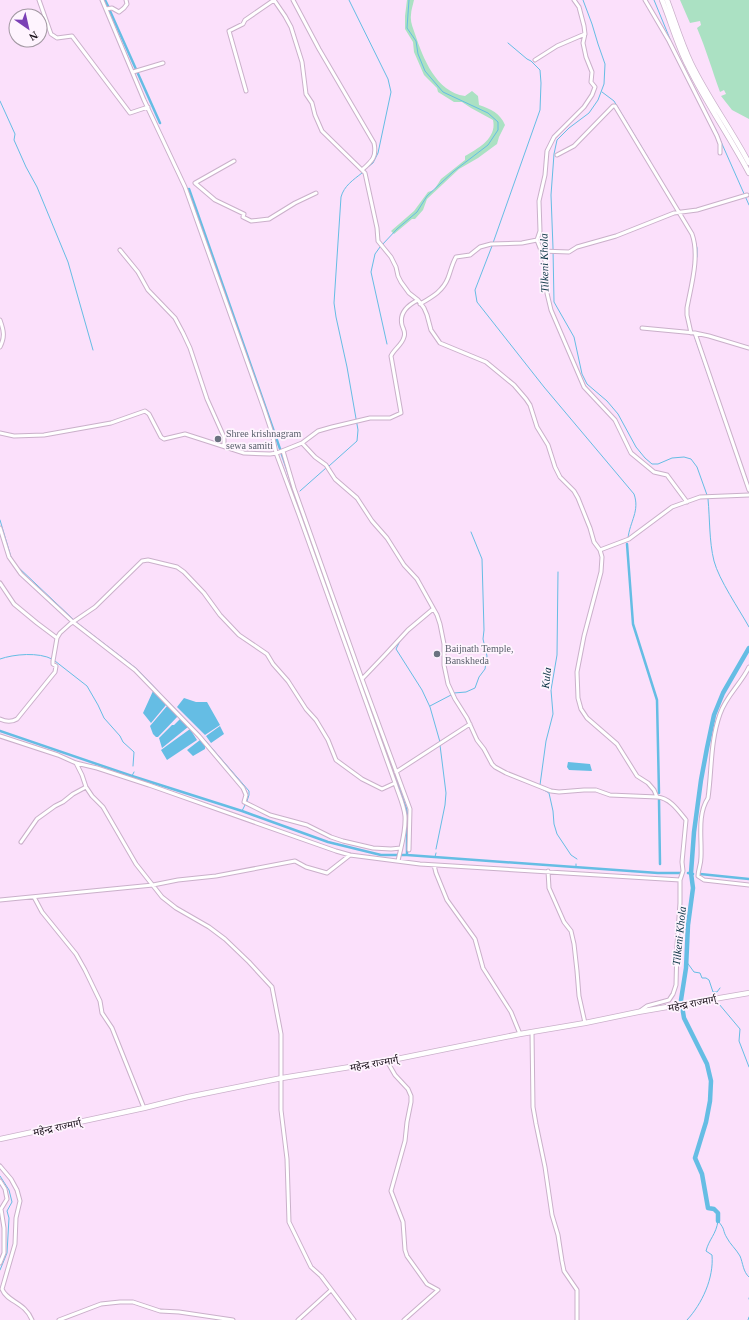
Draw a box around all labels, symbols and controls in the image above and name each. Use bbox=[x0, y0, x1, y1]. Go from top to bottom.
north arrow bbox=[8, 8, 48, 48]
text: N bbox=[27, 29, 40, 44]
water label: Tilkeni Khola bbox=[537, 233, 551, 293]
place label: Shree krishnagram sewa samiti bbox=[226, 428, 301, 451]
marker: Shree krishnagram sewa samiti bbox=[213, 434, 223, 444]
place label: Baijnath Temple, Banskheda bbox=[445, 643, 514, 666]
marker: Baijnath Temple, Banskheda bbox=[432, 649, 442, 659]
water label: Kula bbox=[539, 666, 553, 690]
water label: Tilkeni Khola bbox=[670, 905, 688, 966]
street label: महेन्द्र राज्मार्ग् bbox=[667, 993, 719, 1015]
street label: महेन्द्र राज्मार्ग् bbox=[349, 1053, 401, 1074]
street label: महेन्द्र राज्मार्ग् bbox=[32, 1117, 84, 1139]

